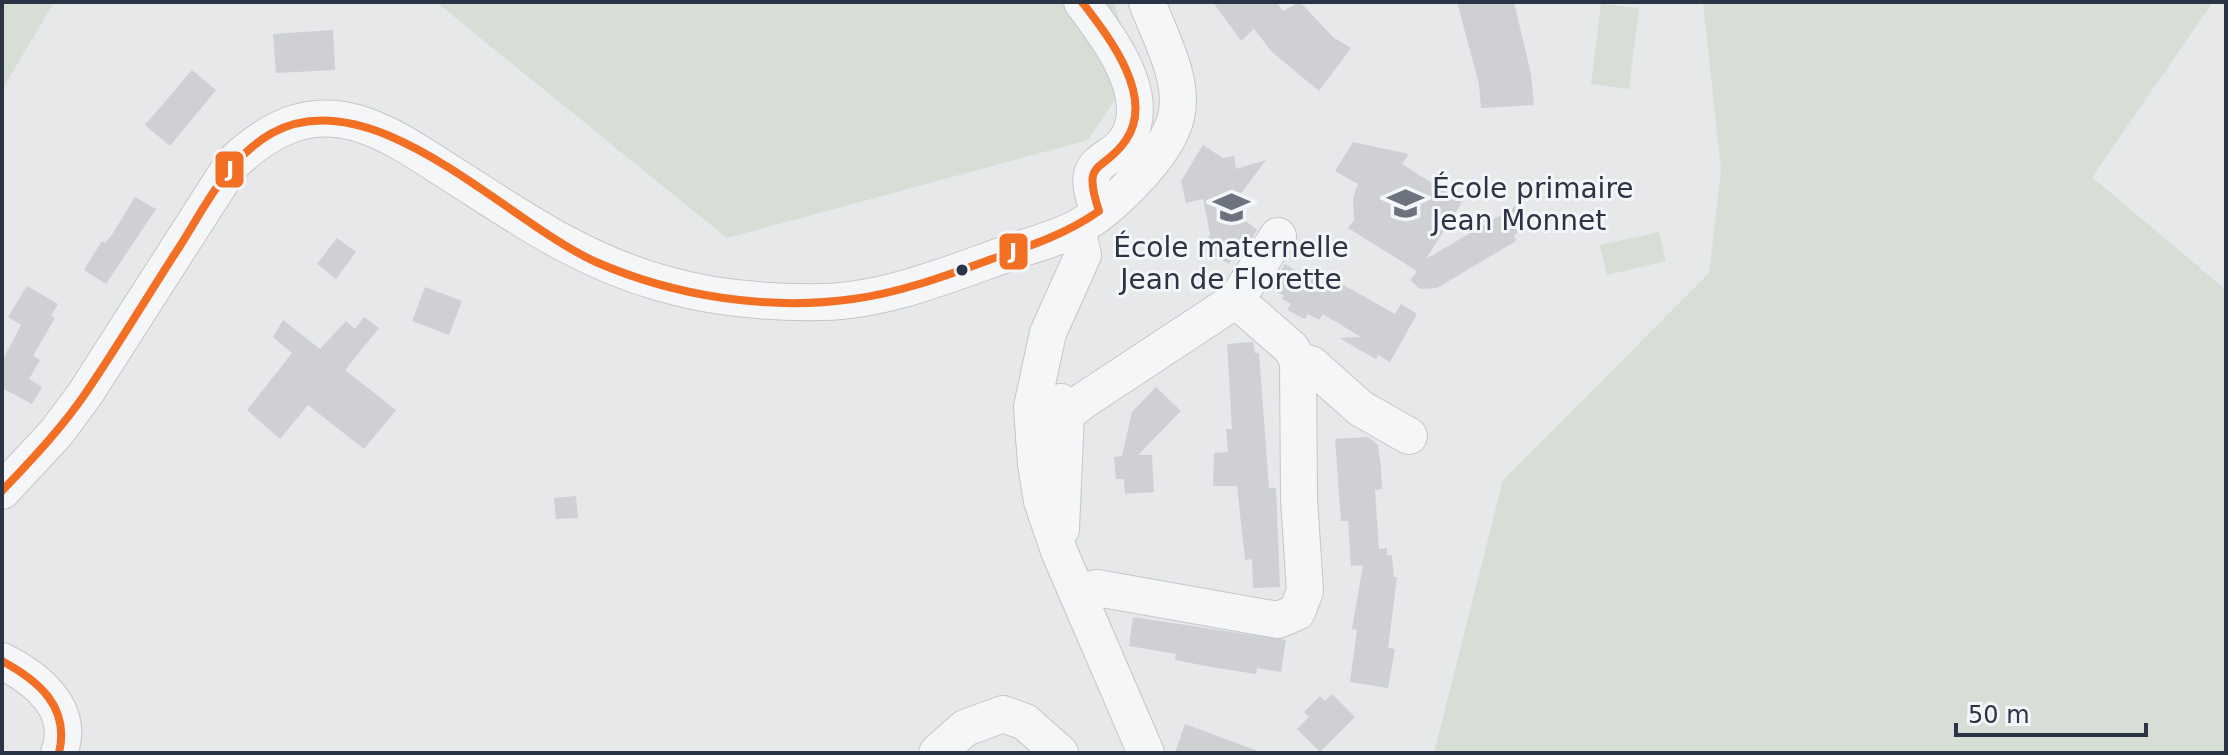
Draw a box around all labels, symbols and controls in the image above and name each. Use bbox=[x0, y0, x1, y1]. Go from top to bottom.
line badge: J bbox=[214, 150, 245, 189]
text: J bbox=[224, 157, 234, 182]
place label: École primaire Jean Monnet bbox=[1430, 171, 1634, 237]
school or university icon: École primaire Jean Monnet bbox=[1387, 185, 1425, 223]
school or university icon: École maternelle Jean de Florette bbox=[1212, 188, 1250, 226]
place label: École maternelle Jean de Florette bbox=[1113, 230, 1349, 296]
line badge: J bbox=[998, 232, 1029, 271]
text: J bbox=[1007, 239, 1017, 264]
unlabelled marker bbox=[954, 262, 970, 278]
scale bar bbox=[1956, 687, 2146, 737]
text: 50 m bbox=[1968, 701, 2030, 729]

